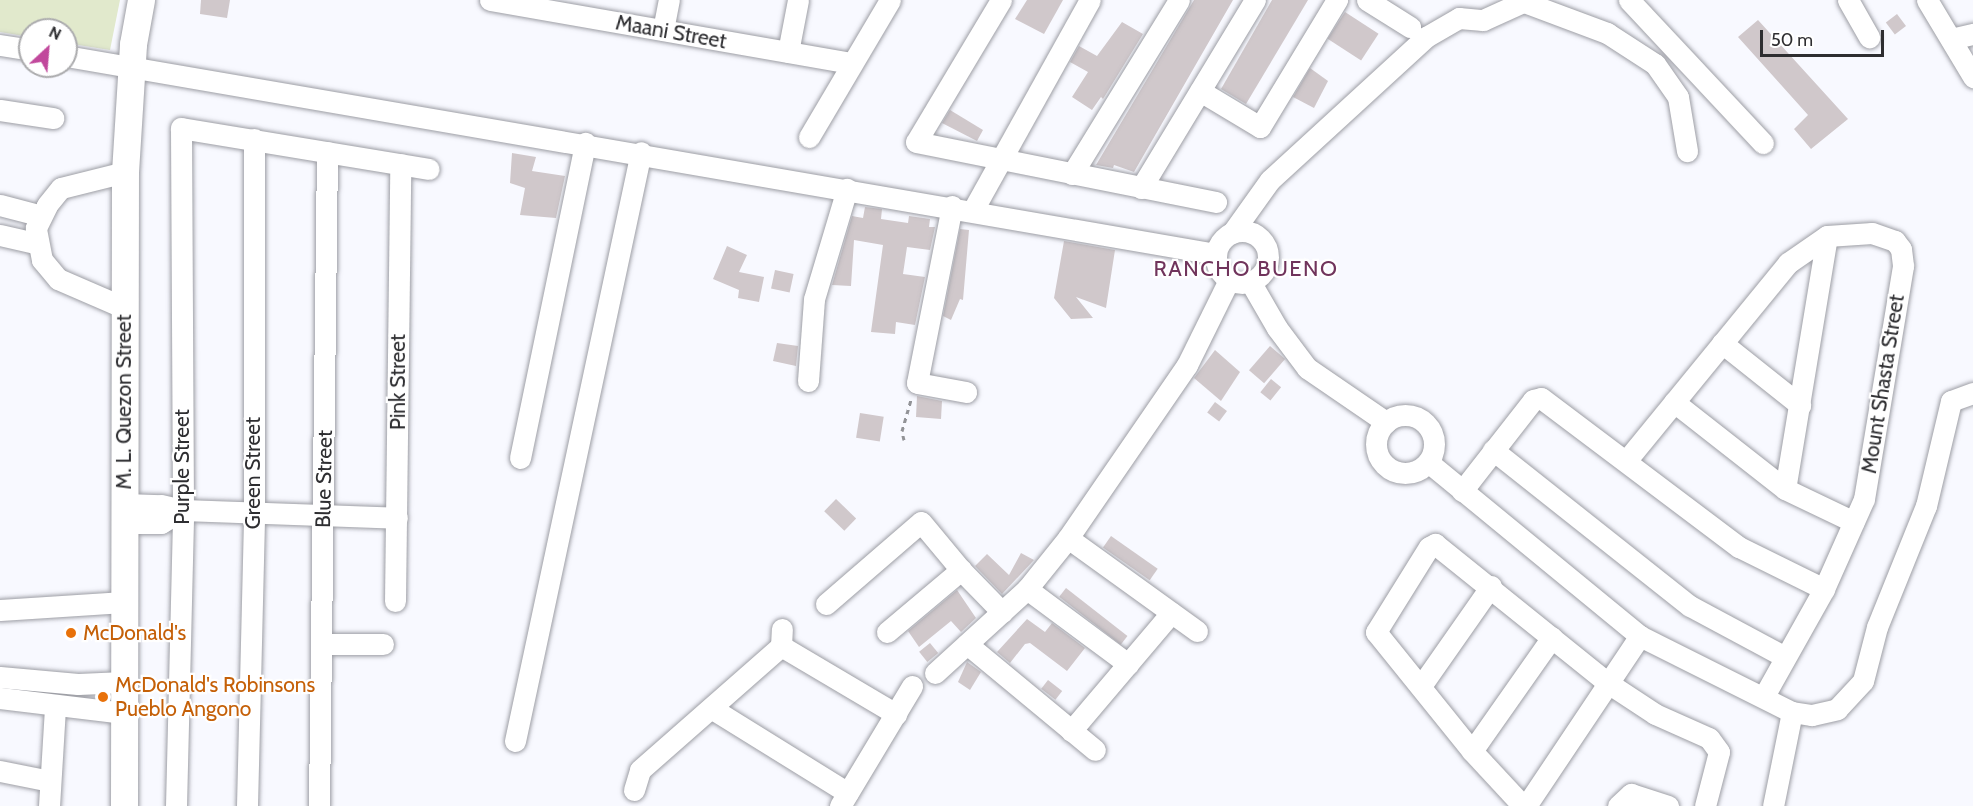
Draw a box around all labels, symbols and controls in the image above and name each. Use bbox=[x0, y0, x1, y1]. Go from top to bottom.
street label: Maani Street bbox=[614, 10, 728, 54]
north arrow bbox=[18, 18, 78, 78]
scale bar bbox=[1763, 18, 1888, 56]
text: N bbox=[46, 22, 64, 44]
text: 50 m bbox=[1771, 29, 1813, 51]
district label: RANCHO BUENO bbox=[1154, 256, 1338, 282]
street label: Mount Shasta Street bbox=[1856, 293, 1910, 475]
street label: M. L. Quezon Street bbox=[111, 314, 137, 490]
street label: Pink Street bbox=[385, 334, 411, 430]
street label: Purple Street bbox=[169, 409, 195, 525]
street label: Green Street bbox=[240, 417, 266, 529]
street label: Blue Street bbox=[311, 430, 337, 528]
place label: McDonald's bbox=[83, 620, 186, 646]
marker: McDonald's bbox=[64, 626, 78, 640]
place label: McDonald's Robinsons Pueblo Angono bbox=[115, 672, 315, 722]
marker: McDonald's Robinsons Pueblo Angono bbox=[96, 690, 110, 704]

